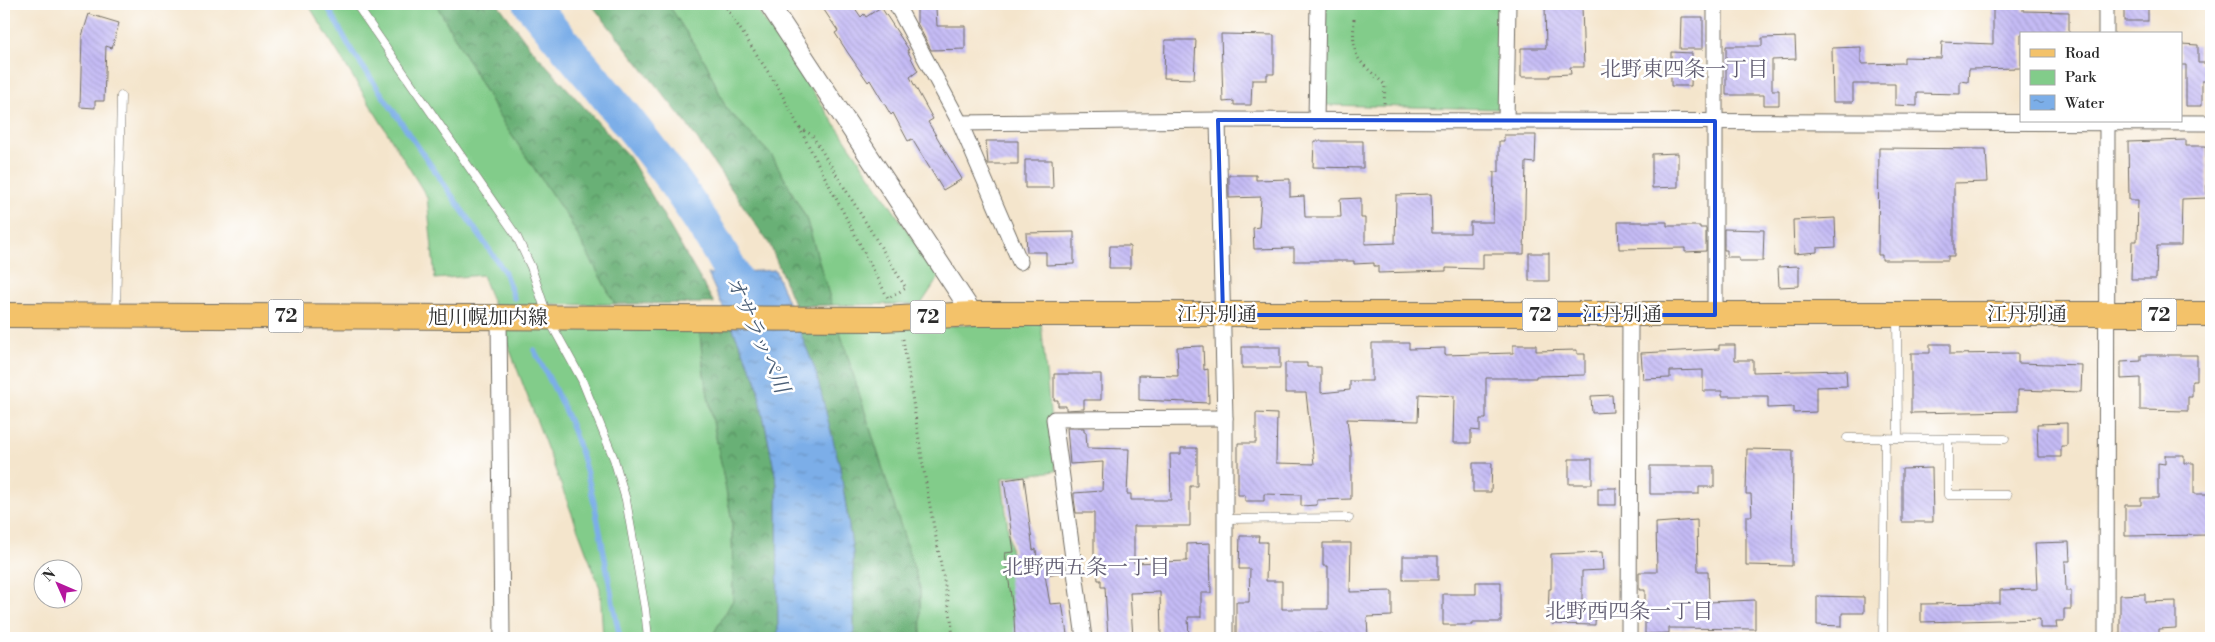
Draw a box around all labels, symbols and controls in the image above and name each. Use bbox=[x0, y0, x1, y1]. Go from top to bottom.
legend bbox=[2020, 32, 2182, 122]
text: Road bbox=[2065, 44, 2100, 63]
district label: 北野東四条一丁目 bbox=[1600, 57, 1768, 83]
text: Park bbox=[2065, 68, 2097, 87]
text: Water bbox=[2064, 94, 2105, 113]
water label: オサラッペ川 bbox=[720, 272, 795, 399]
road number: 72 bbox=[1522, 298, 1558, 332]
road number: 72 bbox=[2142, 298, 2176, 332]
road number: 72 bbox=[268, 300, 304, 332]
road number: 72 bbox=[910, 300, 946, 334]
street label: 江丹別通 bbox=[1177, 303, 1257, 328]
street label: 江丹別通 bbox=[1582, 303, 1662, 328]
street label: 江丹別通 bbox=[1987, 303, 2067, 328]
street label: 旭川幌加内線 bbox=[428, 306, 548, 331]
district label: 北野西五条一丁目 bbox=[1002, 555, 1170, 581]
north arrow bbox=[32, 560, 82, 610]
text: N bbox=[39, 565, 60, 586]
district label: 北野西四条一丁目 bbox=[1545, 599, 1713, 625]

